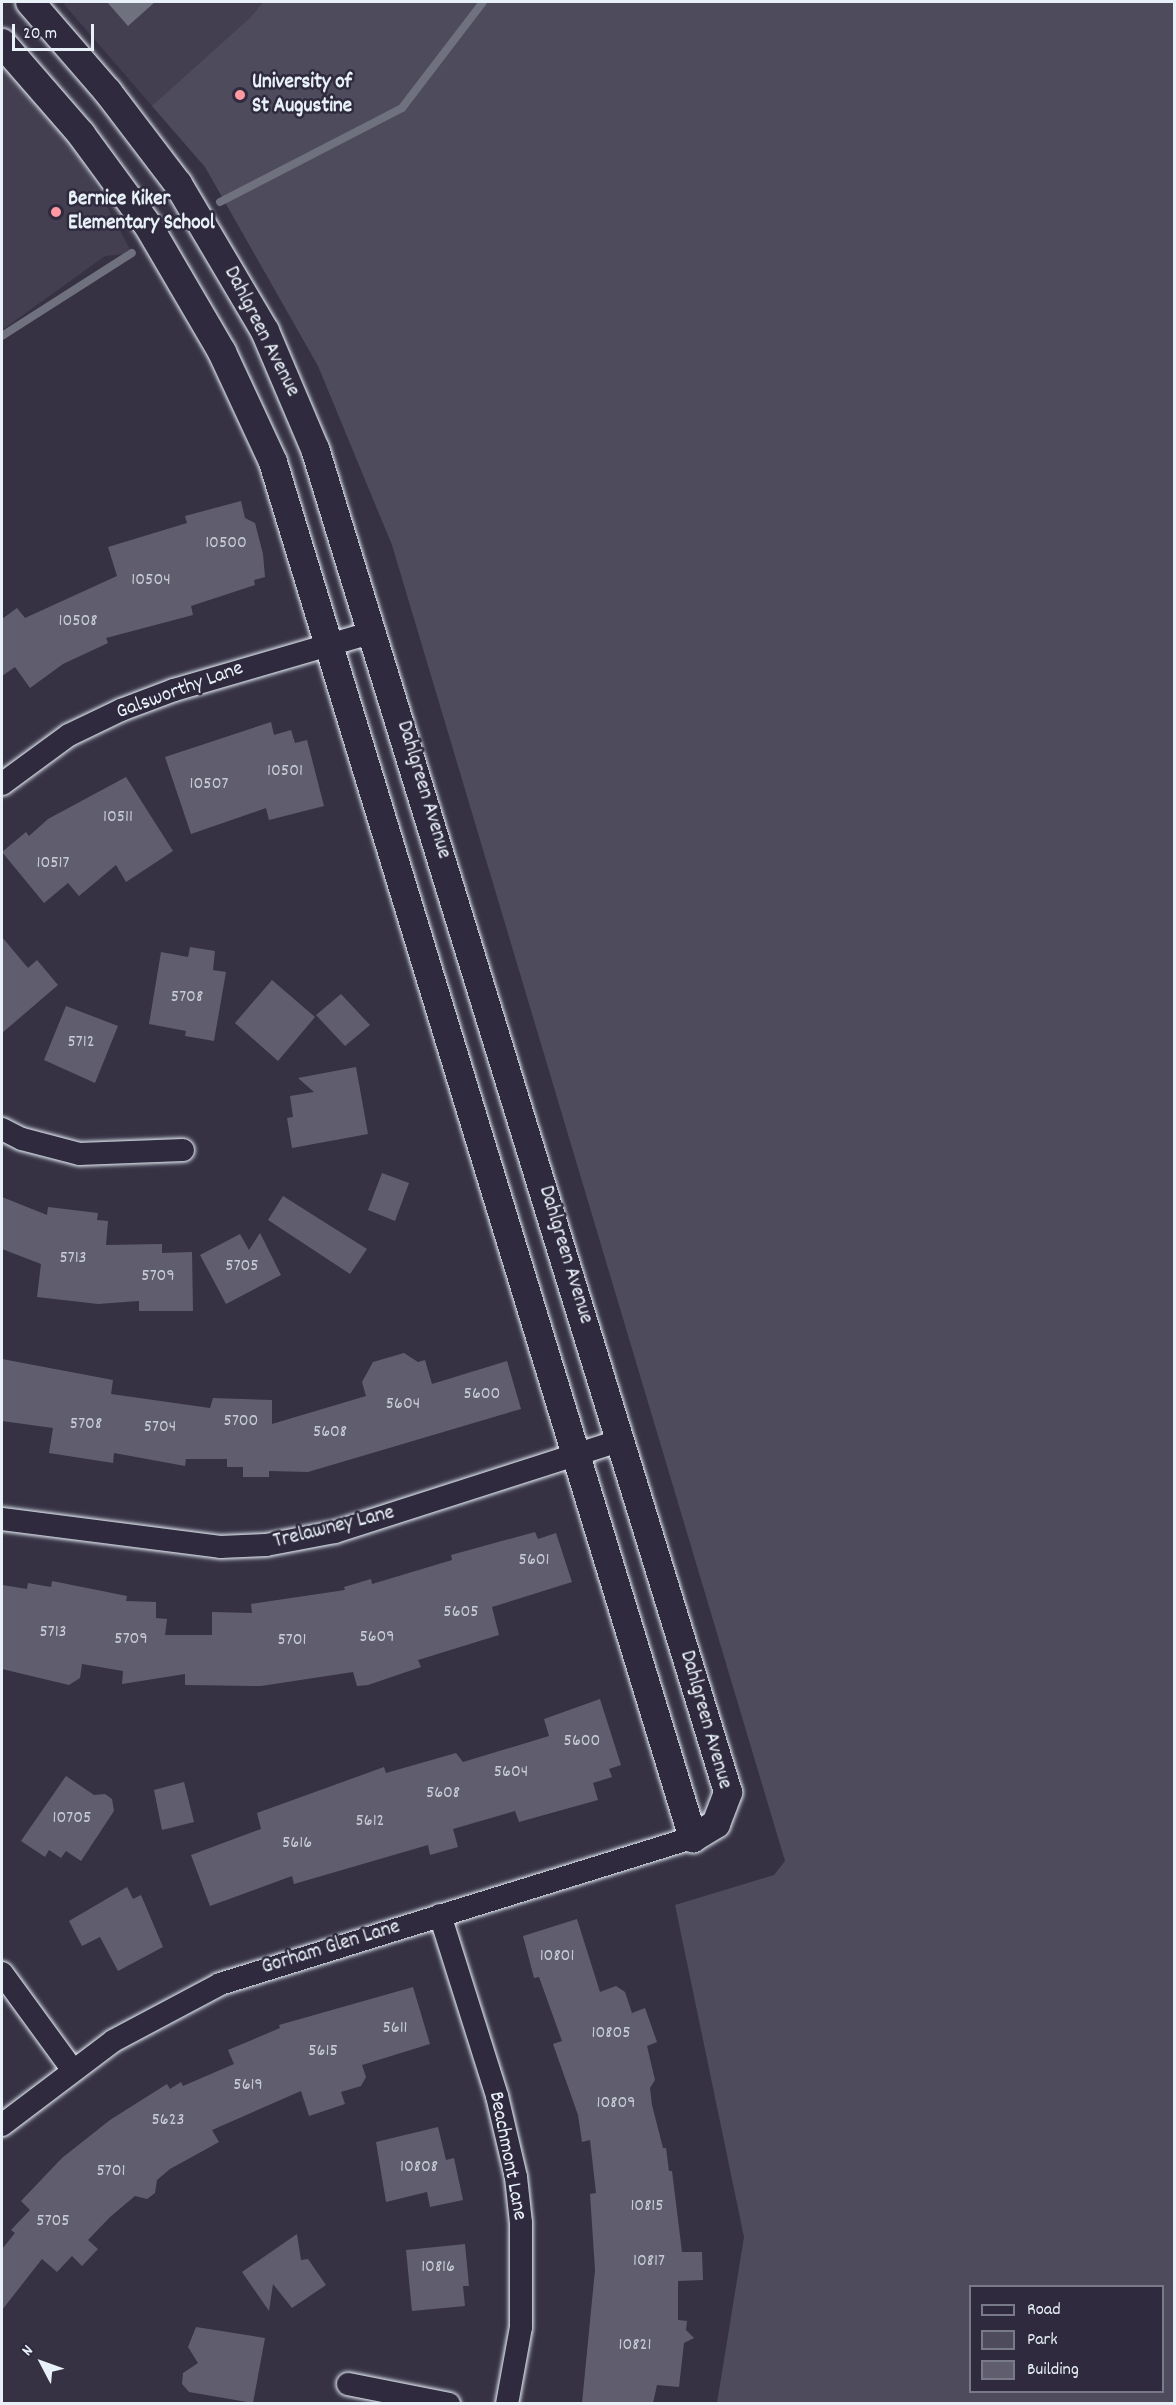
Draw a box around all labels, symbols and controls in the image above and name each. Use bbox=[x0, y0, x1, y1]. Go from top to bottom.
scale bar bbox=[15, 12, 98, 50]
text: 20 m bbox=[23, 22, 57, 47]
place label: University of St Augustine bbox=[252, 70, 352, 120]
marker: University of St Augustine bbox=[233, 88, 247, 102]
place label: Bernice Kiker Elementary School bbox=[68, 187, 215, 237]
marker: Bernice Kiker Elementary School bbox=[49, 205, 63, 219]
street label: Dahlgreen Avenue bbox=[217, 263, 305, 401]
house number: 10500 bbox=[205, 533, 247, 555]
house number: 10504 bbox=[131, 570, 171, 592]
house number: 10508 bbox=[58, 611, 98, 633]
street label: Galsworthy Lane bbox=[113, 656, 247, 726]
street label: Dahlgreen Avenue bbox=[390, 718, 456, 862]
house number: 10501 bbox=[267, 761, 303, 783]
house number: 10507 bbox=[190, 774, 228, 796]
house number: 10511 bbox=[103, 807, 133, 829]
house number: 10517 bbox=[37, 853, 69, 875]
house number: 5708 bbox=[171, 987, 203, 1009]
house number: 5712 bbox=[67, 1032, 95, 1054]
street label: Dahlgreen Avenue bbox=[532, 1183, 598, 1327]
house number: 5713 bbox=[59, 1248, 87, 1270]
house number: 5705 bbox=[225, 1256, 259, 1278]
house number: 5709 bbox=[141, 1266, 175, 1288]
house number: 5600 bbox=[464, 1384, 500, 1406]
house number: 5604 bbox=[386, 1394, 420, 1416]
house number: 5700 bbox=[224, 1411, 258, 1433]
house number: 5708 bbox=[70, 1414, 102, 1436]
house number: 5704 bbox=[144, 1417, 176, 1439]
house number: 5608 bbox=[313, 1422, 347, 1444]
street label: Trelawney Lane bbox=[271, 1501, 397, 1555]
house number: 5601 bbox=[519, 1550, 549, 1572]
house number: 5605 bbox=[443, 1602, 479, 1624]
house number: 5713 bbox=[39, 1622, 67, 1644]
house number: 5609 bbox=[359, 1627, 395, 1649]
house number: 5709 bbox=[114, 1629, 148, 1651]
house number: 5701 bbox=[278, 1630, 306, 1652]
street label: Dahlgreen Avenue bbox=[673, 1648, 737, 1792]
house number: 5600 bbox=[564, 1731, 600, 1753]
house number: 5604 bbox=[494, 1762, 528, 1784]
house number: 5608 bbox=[426, 1783, 460, 1805]
house number: 10705 bbox=[53, 1808, 91, 1830]
house number: 5612 bbox=[356, 1811, 384, 1833]
house number: 5616 bbox=[282, 1833, 312, 1855]
street label: Gorham Glen Lane bbox=[259, 1915, 403, 1981]
house number: 10801 bbox=[540, 1946, 574, 1968]
house number: 5611 bbox=[382, 2018, 408, 2040]
house number: 10805 bbox=[591, 2023, 631, 2045]
house number: 5615 bbox=[308, 2041, 338, 2063]
house number: 5619 bbox=[233, 2075, 263, 2097]
street label: Beachmont Lane bbox=[482, 2090, 532, 2222]
house number: 10809 bbox=[596, 2093, 636, 2115]
house number: 5623 bbox=[151, 2110, 185, 2132]
house number: 10808 bbox=[400, 2157, 438, 2179]
house number: 5701 bbox=[97, 2161, 125, 2183]
house number: 10815 bbox=[630, 2196, 664, 2218]
house number: 5705 bbox=[36, 2211, 70, 2233]
house number: 10817 bbox=[633, 2251, 665, 2273]
house number: 10816 bbox=[421, 2257, 455, 2279]
legend bbox=[969, 2285, 1164, 2393]
text: Road bbox=[1027, 2298, 1061, 2323]
text: Park bbox=[1027, 2328, 1058, 2353]
north arrow bbox=[12, 2333, 72, 2393]
house number: 10821 bbox=[619, 2335, 651, 2357]
text: N bbox=[17, 2340, 39, 2361]
text: Building bbox=[1027, 2358, 1079, 2383]

